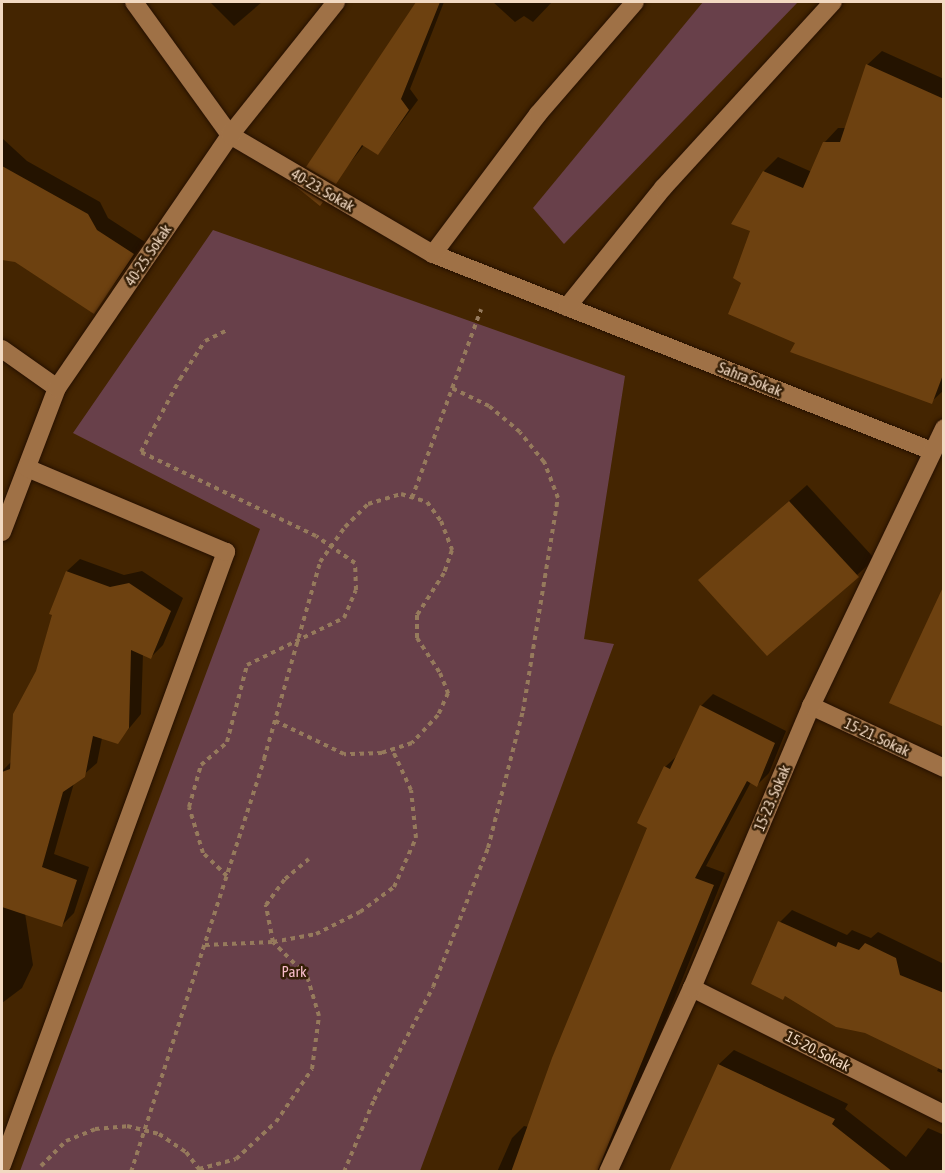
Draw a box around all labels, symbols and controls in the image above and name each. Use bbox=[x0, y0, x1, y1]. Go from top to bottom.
street label: 40-23. Sokak bbox=[288, 165, 358, 215]
street label: 40-25. Sokak bbox=[121, 221, 175, 289]
street label: Sahra Sokak bbox=[715, 358, 785, 400]
street label: 15-21. Sokak bbox=[841, 714, 913, 760]
street label: 15-23. Sokak bbox=[750, 762, 794, 834]
park label: Park bbox=[281, 963, 307, 981]
street label: 15-20. Sokak bbox=[783, 1027, 853, 1075]

